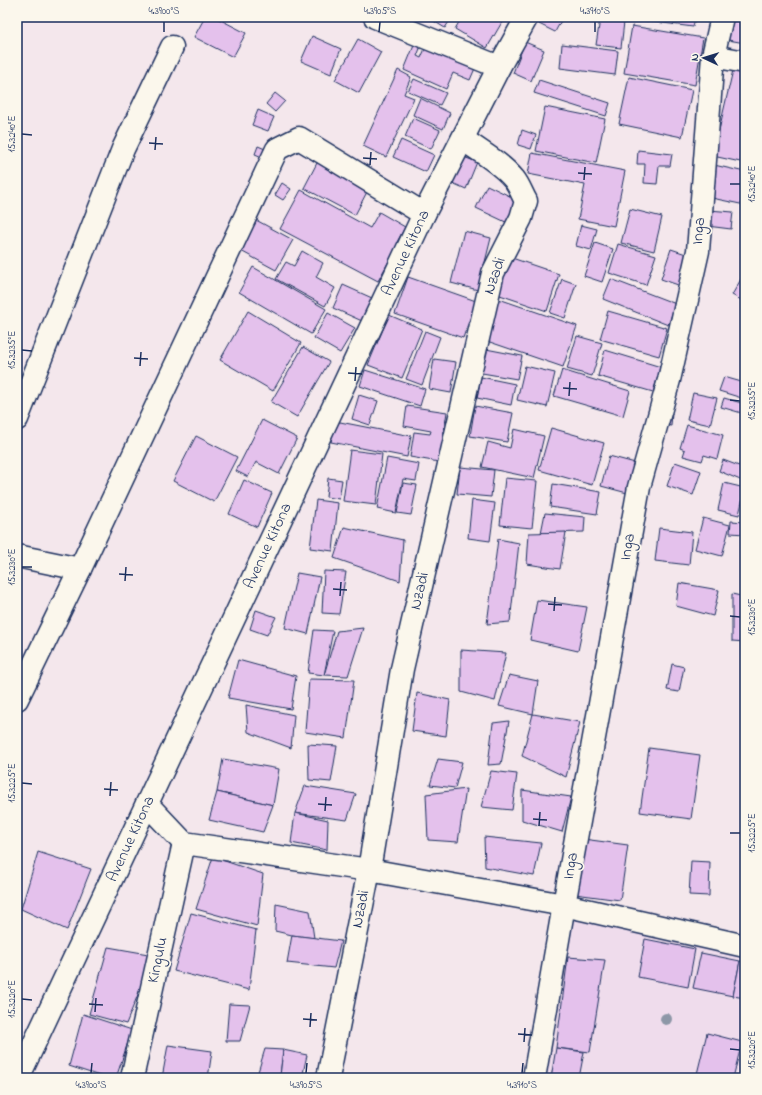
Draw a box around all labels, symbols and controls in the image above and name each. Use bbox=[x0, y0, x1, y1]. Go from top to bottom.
text: 4.3900°S bbox=[148, 4, 180, 19]
text: 4.3905°S bbox=[364, 4, 397, 19]
text: 4.3910°S bbox=[580, 4, 611, 19]
north arrow bbox=[684, 38, 724, 78]
text: N bbox=[687, 53, 703, 62]
text: 15.3240°E bbox=[5, 115, 20, 153]
text: 15.3240°E bbox=[745, 165, 760, 203]
street label: Avenue Kitona bbox=[376, 206, 436, 300]
street label: Inga bbox=[686, 216, 712, 246]
street label: Nzadi bbox=[477, 254, 513, 298]
text: 15.3235°E bbox=[5, 331, 20, 369]
text: 15.3235°E bbox=[745, 382, 760, 420]
street label: Avenue Kitona bbox=[238, 499, 298, 593]
street label: Inga bbox=[614, 531, 642, 563]
text: 15.3230°E bbox=[5, 548, 20, 586]
street label: Nzadi bbox=[404, 570, 436, 612]
text: 15.3230°E bbox=[745, 598, 760, 636]
text: 15.3225°E bbox=[5, 763, 20, 803]
street label: Avenue Kitona bbox=[101, 792, 161, 886]
text: 15.3225°E bbox=[745, 813, 760, 853]
street label: Inga bbox=[557, 850, 585, 882]
street label: Nzadi bbox=[346, 888, 376, 930]
street label: Kingulu bbox=[141, 935, 175, 985]
text: 15.3220°E bbox=[5, 980, 20, 1018]
text: 15.3220°E bbox=[745, 1031, 760, 1069]
text: 4.3900°S bbox=[75, 1078, 107, 1093]
text: 4.3905°S bbox=[290, 1078, 323, 1093]
text: 4.3910°S bbox=[507, 1078, 538, 1093]

